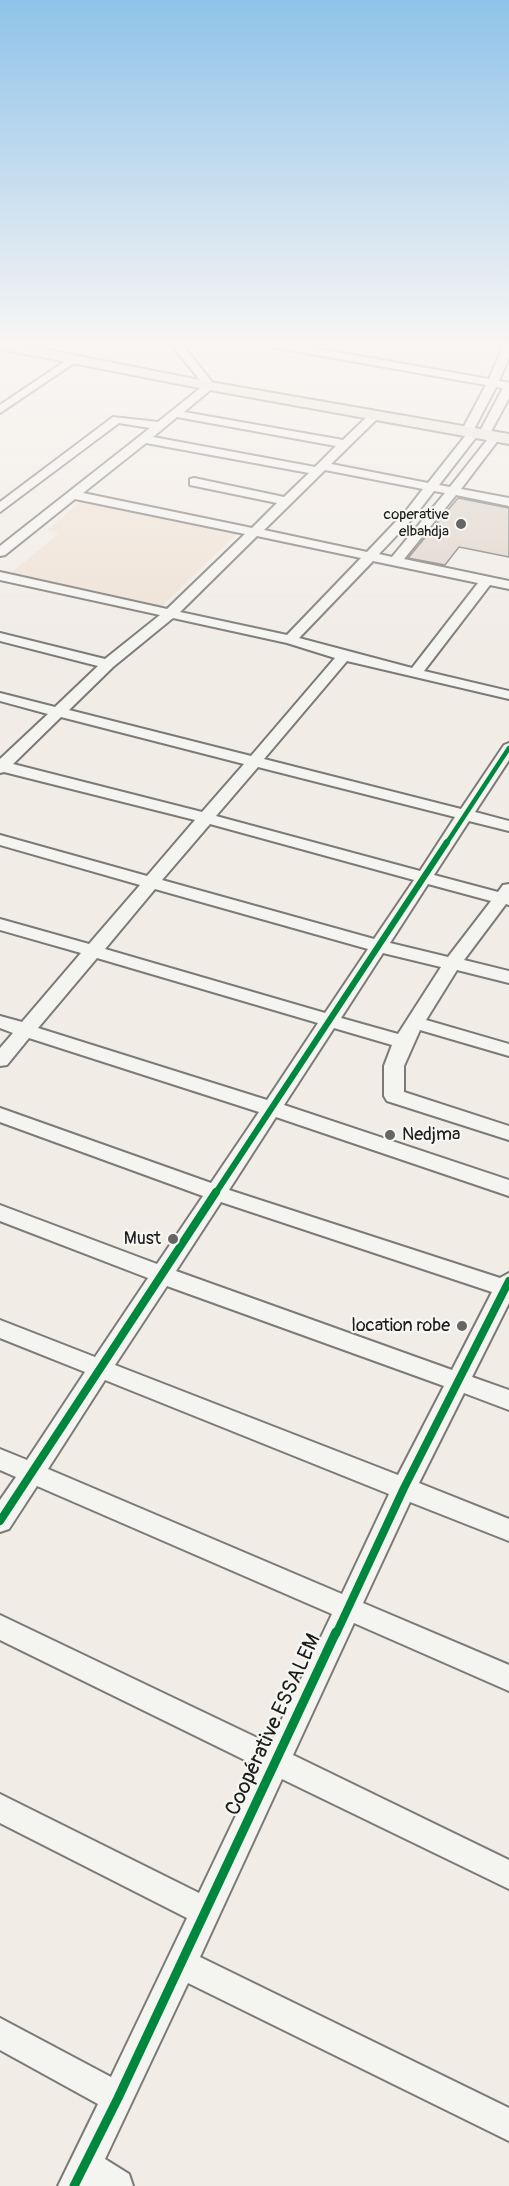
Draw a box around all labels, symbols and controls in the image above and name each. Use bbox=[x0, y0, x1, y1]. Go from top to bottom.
place label: coperative elbahdja bbox=[384, 506, 449, 541]
marker: coperative elbahdja bbox=[454, 517, 468, 531]
place label: Nedjma bbox=[402, 1124, 460, 1146]
marker: Nedjma bbox=[383, 1128, 397, 1142]
place label: Must bbox=[124, 1228, 161, 1250]
marker: Must bbox=[166, 1232, 180, 1246]
place label: location robe bbox=[352, 1315, 450, 1337]
marker: location robe bbox=[455, 1319, 469, 1333]
street label: Coopérative ESSALEM bbox=[221, 1630, 327, 1820]

